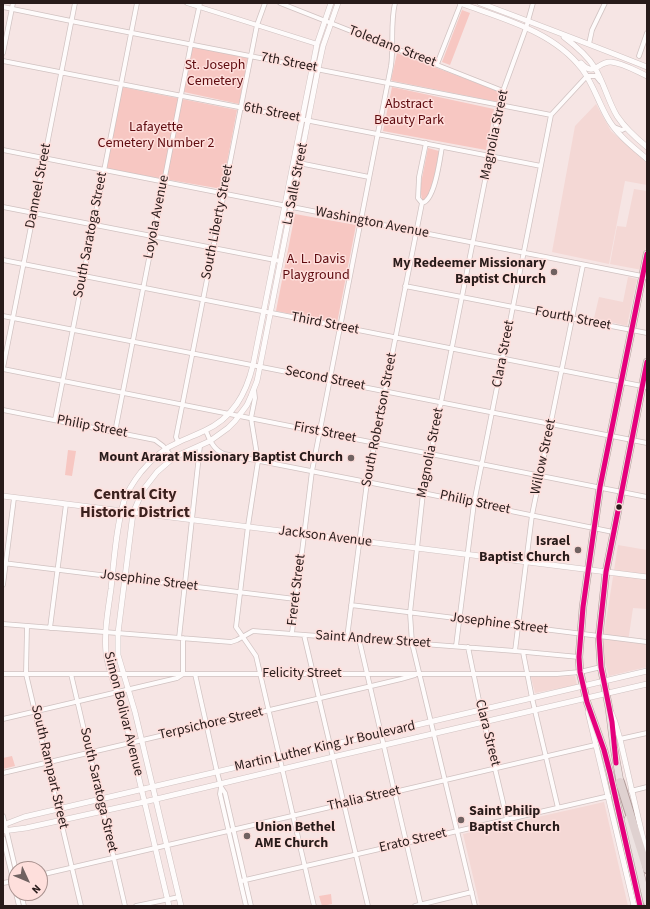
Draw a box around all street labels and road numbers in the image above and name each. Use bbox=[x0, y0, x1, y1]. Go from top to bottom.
street label: Toledano Street bbox=[346, 23, 438, 71]
street label: 7th Street bbox=[259, 49, 319, 77]
street label: Magnolia Street bbox=[477, 89, 513, 181]
street label: 6th Street bbox=[242, 99, 302, 127]
street label: Danneel Street bbox=[23, 142, 55, 230]
street label: La Salle Street bbox=[280, 142, 312, 226]
street label: South Liberty Street bbox=[199, 163, 237, 281]
street label: South Saratoga Street bbox=[71, 171, 111, 299]
street label: Loyola Avenue bbox=[141, 174, 173, 260]
street label: Washington Avenue bbox=[314, 204, 430, 242]
street label: Fourth Street bbox=[534, 303, 612, 335]
street label: Third Street bbox=[290, 309, 360, 339]
street label: Clara Street bbox=[489, 319, 519, 389]
street label: South Robertson Street bbox=[359, 351, 401, 489]
street label: Second Street bbox=[283, 363, 367, 395]
street label: Magnolia Street bbox=[414, 406, 448, 500]
street label: Philip Street bbox=[55, 412, 129, 442]
street label: Willow Street bbox=[528, 418, 560, 496]
street label: First Street bbox=[292, 419, 358, 447]
street label: Philip Street bbox=[438, 487, 512, 519]
street label: Jackson Avenue bbox=[277, 523, 373, 551]
street label: Freret Street bbox=[284, 553, 310, 627]
street label: Josephine Street bbox=[99, 567, 199, 595]
street label: Josephine Street bbox=[449, 610, 549, 638]
street label: Saint Andrew Street bbox=[315, 628, 431, 652]
street label: Simon Bolivar Avenue bbox=[99, 650, 147, 778]
street label: Felicity Street bbox=[262, 666, 342, 682]
street label: Clara Street bbox=[471, 698, 503, 768]
street label: South Rampart Street bbox=[27, 703, 71, 831]
street label: Terpsichore Street bbox=[157, 704, 265, 744]
street label: Martin Luther King Jr Boulevard bbox=[233, 718, 417, 776]
street label: South Saratoga Street bbox=[75, 726, 121, 854]
street label: Thalia Street bbox=[326, 782, 402, 816]
street label: Erato Street bbox=[378, 825, 448, 857]

